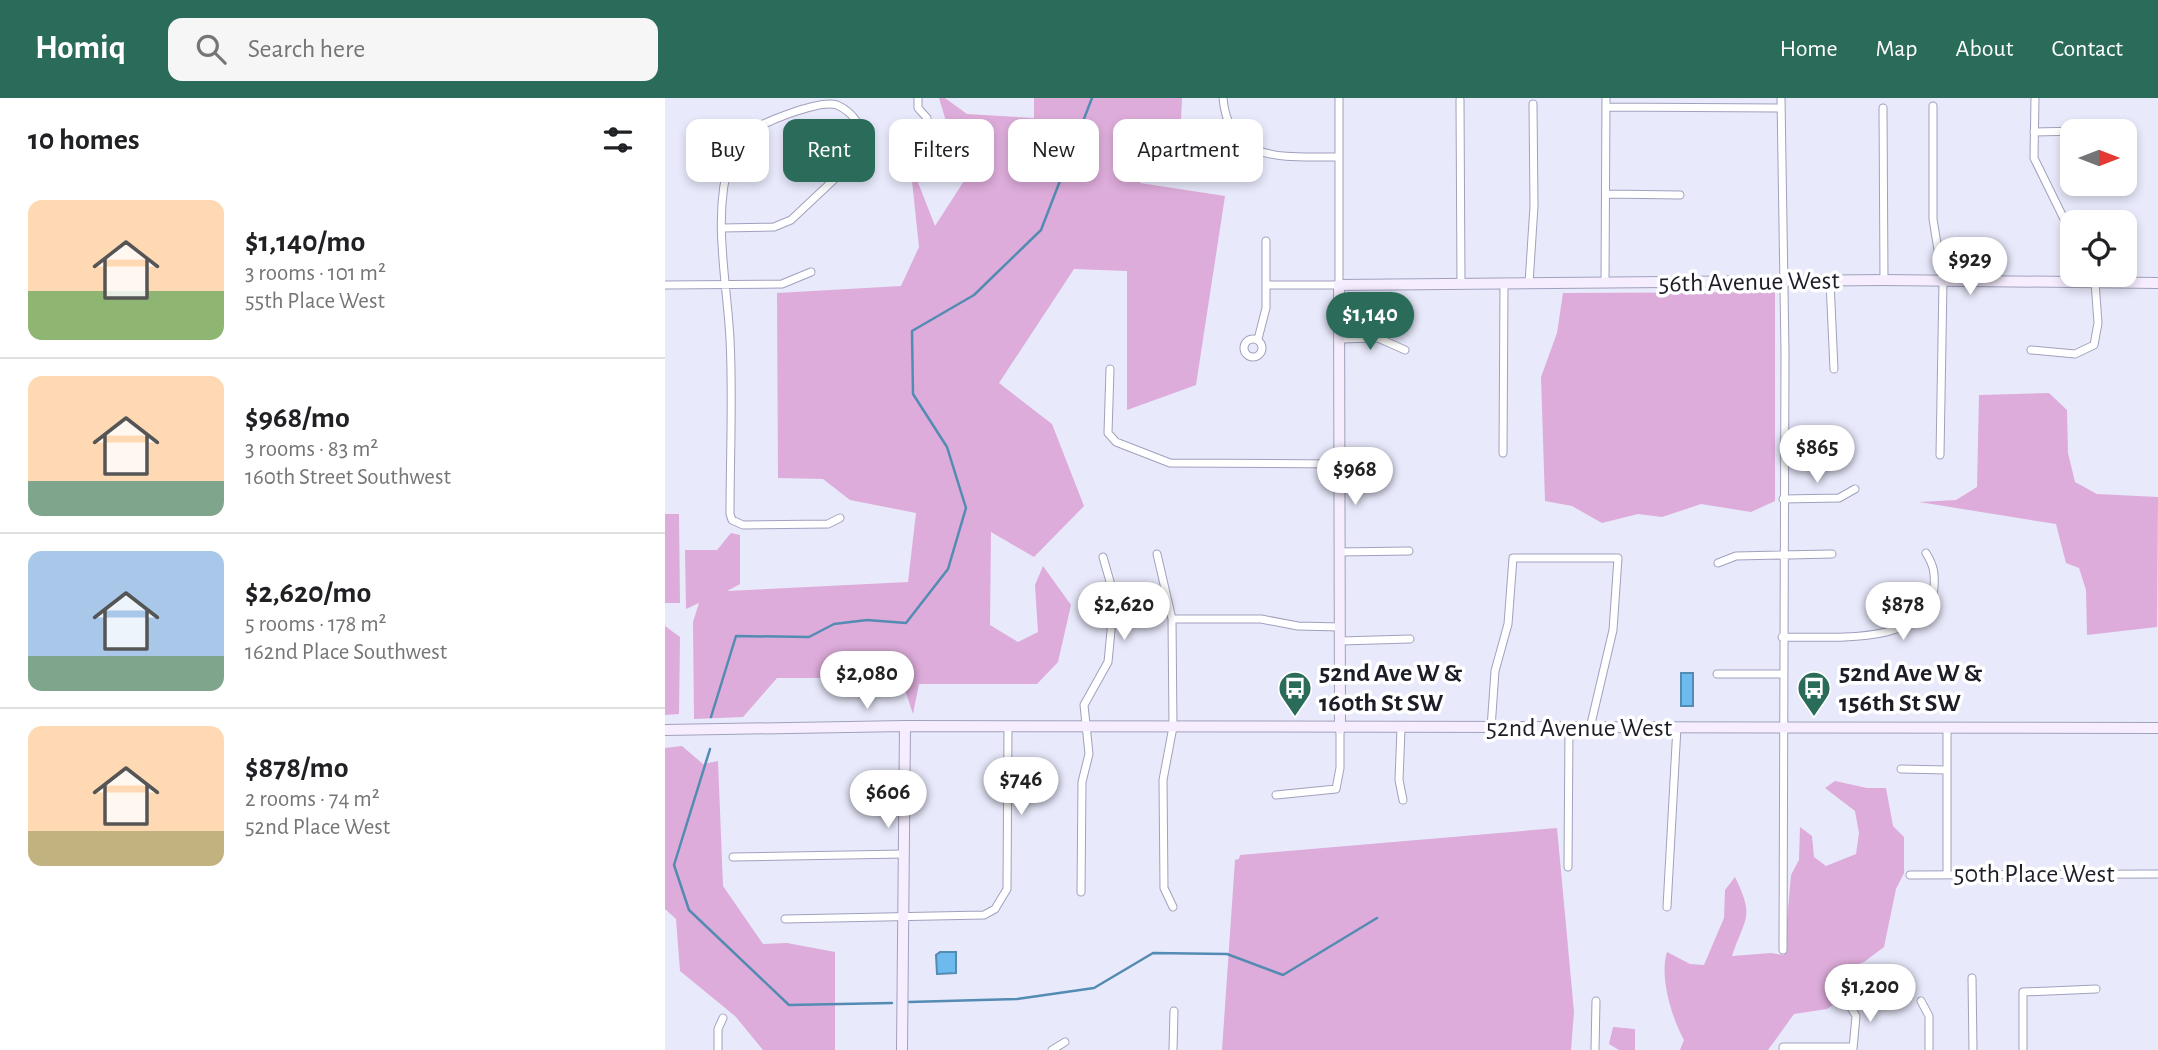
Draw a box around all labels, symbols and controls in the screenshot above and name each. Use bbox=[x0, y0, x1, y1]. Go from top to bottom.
search box bbox=[168, 18, 658, 81]
icon: search bbox=[192, 30, 230, 68]
text: Homiq bbox=[35, 32, 126, 65]
text: Search here bbox=[248, 36, 365, 62]
text: Home bbox=[1780, 37, 1838, 61]
text: Map bbox=[1876, 37, 1918, 61]
text: About bbox=[1956, 37, 2013, 61]
text: Contact bbox=[2051, 37, 2123, 61]
chip: Buy bbox=[686, 119, 769, 182]
chip: Rent bbox=[783, 119, 875, 182]
chip: Filters bbox=[889, 119, 994, 182]
chip: New bbox=[1008, 119, 1099, 182]
chip: Apartment bbox=[1113, 119, 1263, 182]
north arrow bbox=[2060, 119, 2137, 196]
map controls bbox=[2060, 119, 2137, 287]
icon: filters bbox=[599, 121, 637, 159]
text: 10 homes bbox=[28, 125, 139, 155]
button: locate bbox=[2060, 210, 2137, 287]
text: $1,140/mo bbox=[245, 227, 365, 257]
icon: home bbox=[84, 228, 168, 312]
pin: $929 bbox=[1929, 238, 2011, 297]
text: $929 bbox=[1948, 248, 1992, 271]
text: 3 rooms · 101 m² bbox=[245, 262, 386, 285]
street label: 56th Avenue West bbox=[1658, 267, 1840, 297]
text: 55th Place West bbox=[245, 290, 385, 313]
pin: $1,140 bbox=[1313, 292, 1427, 352]
text: $1,140 bbox=[1342, 303, 1398, 326]
text: $968/mo bbox=[245, 403, 350, 433]
icon: home bbox=[84, 404, 168, 488]
pin: $865 bbox=[1776, 426, 1858, 485]
text: $865 bbox=[1796, 436, 1838, 459]
text: 3 rooms · 83 m² bbox=[245, 438, 378, 461]
pin: $968 bbox=[1314, 448, 1396, 507]
text: $968 bbox=[1333, 458, 1377, 481]
text: 160th Street Southwest bbox=[245, 466, 451, 489]
text: $2,620/mo bbox=[245, 578, 371, 608]
icon: home bbox=[84, 579, 168, 663]
pin: $2,620 bbox=[1067, 582, 1181, 642]
pin: $878 bbox=[1862, 582, 1944, 642]
text: $2,620 bbox=[1094, 593, 1154, 616]
text: $878 bbox=[1882, 593, 1924, 616]
text: 5 rooms · 178 m² bbox=[245, 613, 387, 636]
text: 162nd Place Southwest bbox=[245, 641, 447, 664]
pin: $2,080 bbox=[810, 652, 924, 711]
place label: 52nd Ave W & 160th St SW bbox=[1319, 660, 1463, 716]
place label: 52nd Ave W & 156th St SW bbox=[1839, 660, 1983, 716]
text: $2,080 bbox=[836, 662, 898, 685]
bus stop icon: 52nd Ave W & 160th St SW bbox=[1276, 669, 1314, 718]
bus stop icon: 52nd Ave W & 156th St SW bbox=[1795, 669, 1833, 718]
street label: 52nd Avenue West bbox=[1486, 715, 1672, 741]
text: $878/mo bbox=[245, 753, 349, 783]
icon: home bbox=[84, 754, 168, 838]
pin: $746 bbox=[980, 758, 1062, 817]
text: $746 bbox=[1000, 768, 1042, 791]
pin: $606 bbox=[847, 770, 929, 830]
text: $606 bbox=[866, 781, 910, 804]
text: 2 rooms · 74 m² bbox=[245, 788, 380, 811]
text: 52nd Place West bbox=[245, 816, 390, 839]
street label: 50th Place West bbox=[1954, 861, 2114, 887]
pin: $1,200 bbox=[1813, 964, 1927, 1024]
text: $1,200 bbox=[1841, 975, 1899, 998]

